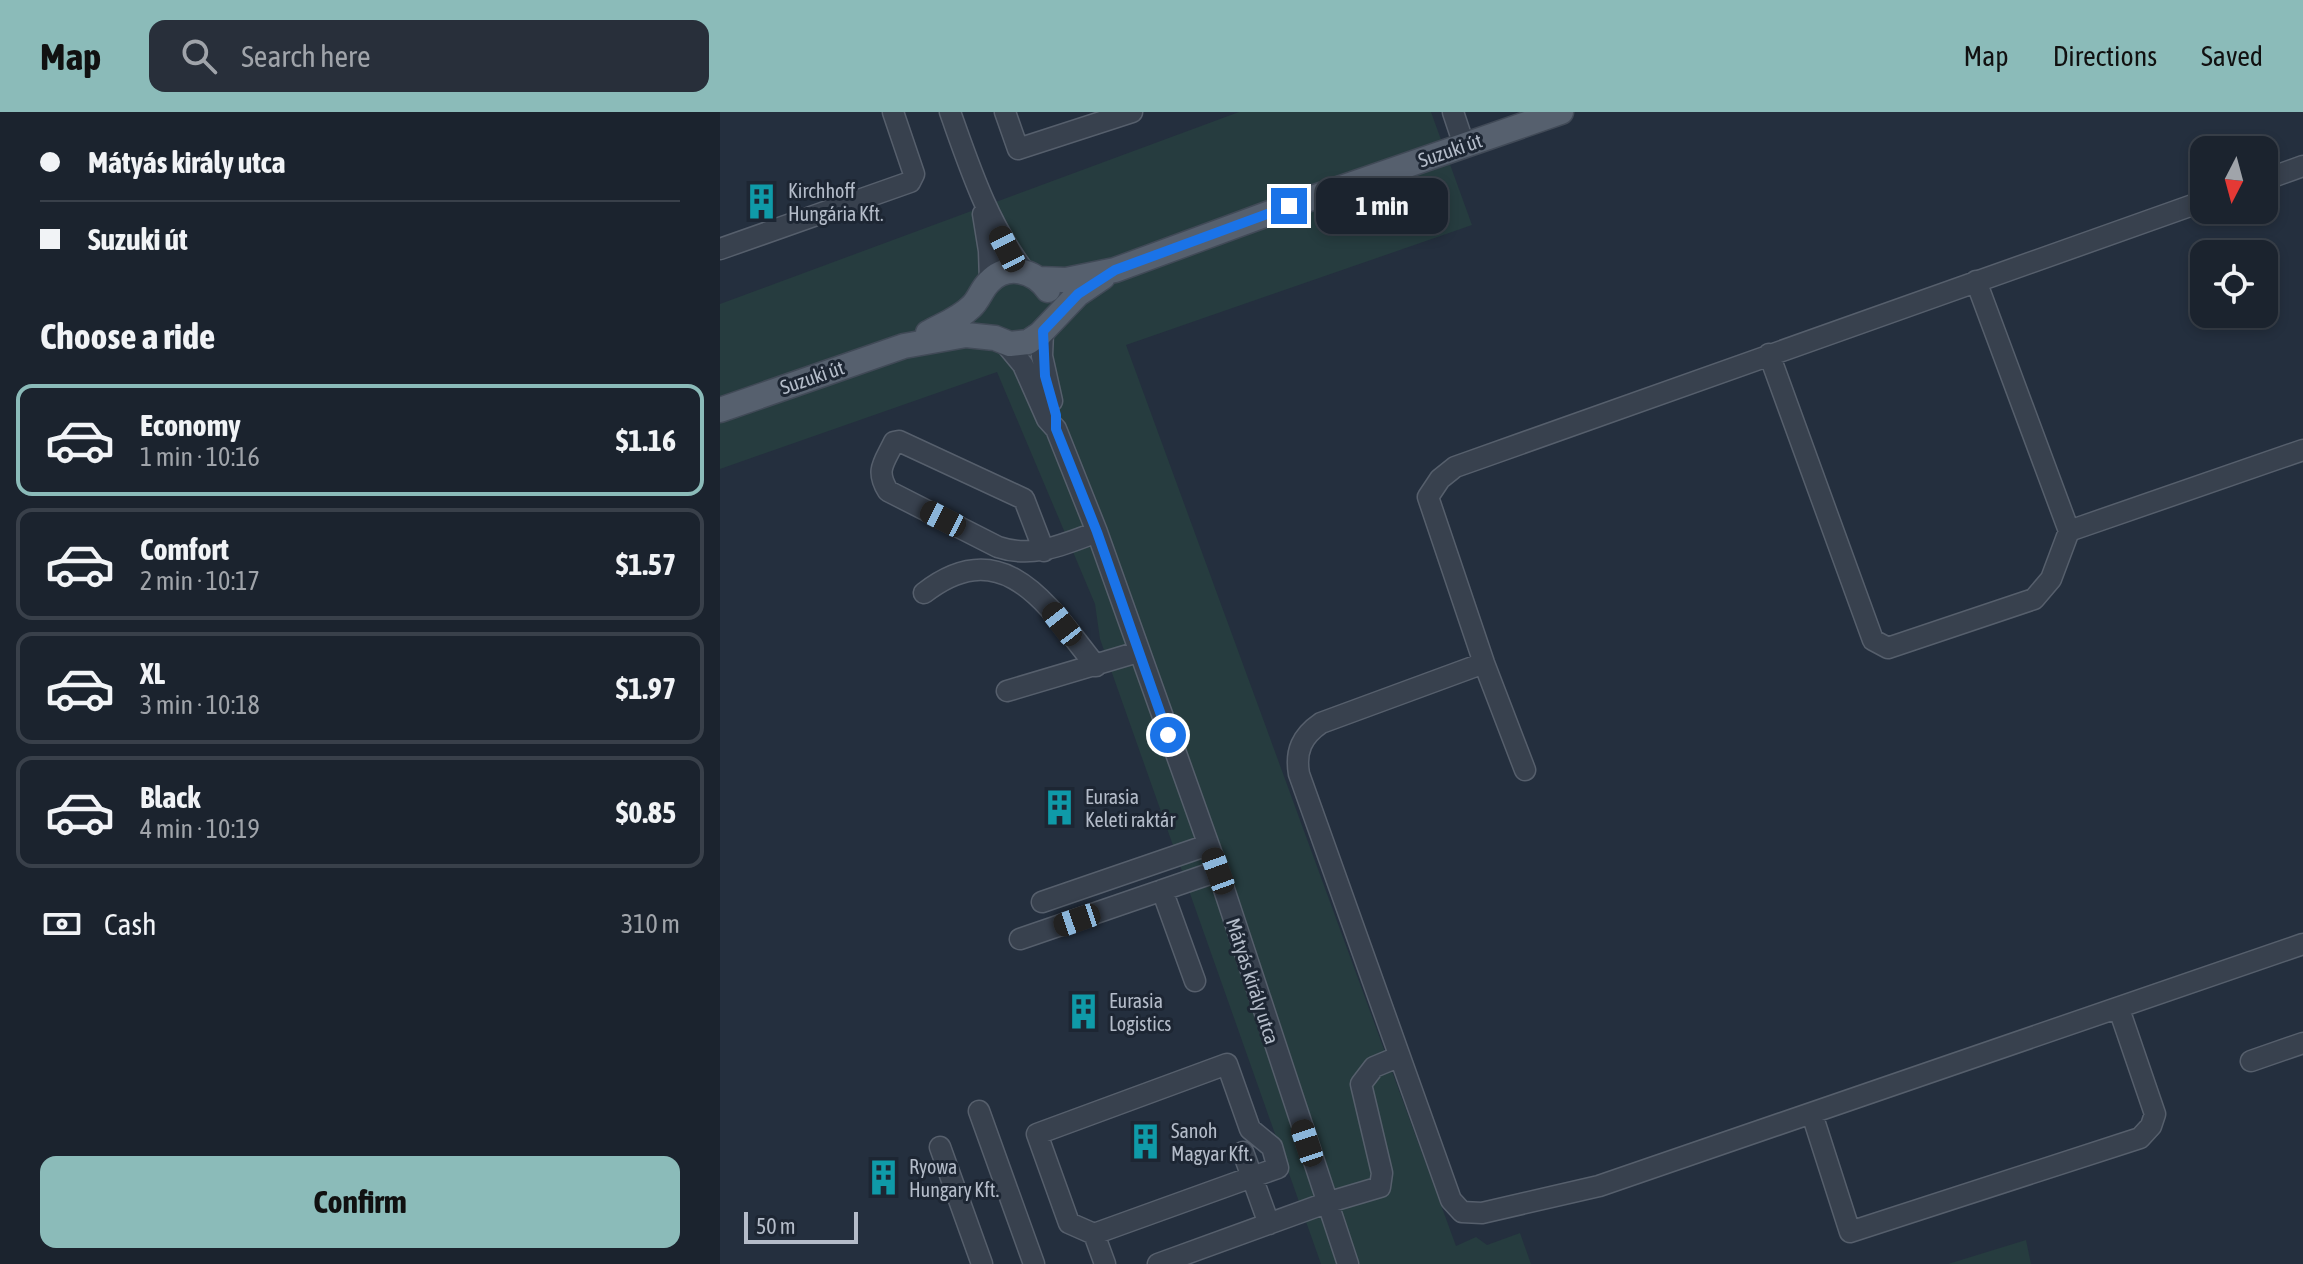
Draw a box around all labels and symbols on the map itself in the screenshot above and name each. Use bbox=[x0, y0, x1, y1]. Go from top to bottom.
street label: Suzuki út bbox=[1415, 128, 1485, 172]
north arrow bbox=[2190, 136, 2278, 224]
callout: 1 min bbox=[1317, 178, 1449, 234]
place label: Kirchhoff Hungária Kft. bbox=[788, 179, 884, 225]
building icon: Kirchhoff Hungária Kft. bbox=[743, 183, 781, 221]
route end bbox=[1271, 188, 1307, 224]
car bbox=[985, 222, 1029, 276]
street label: Suzuki út bbox=[777, 355, 847, 399]
car bbox=[916, 497, 970, 541]
car bbox=[1038, 598, 1086, 650]
route start bbox=[1150, 717, 1186, 753]
place label: Eurasia Keleti raktár bbox=[1085, 785, 1176, 831]
building icon: Eurasia Keleti raktár bbox=[1040, 789, 1078, 827]
car bbox=[1199, 844, 1237, 898]
car bbox=[1050, 901, 1104, 939]
street label: Mátyás király utca bbox=[1222, 915, 1284, 1047]
place label: Eurasia Logistics bbox=[1109, 989, 1171, 1035]
building icon: Eurasia Logistics bbox=[1064, 993, 1102, 1031]
car bbox=[1288, 1116, 1326, 1170]
place label: Sanoh Magyar Kft. bbox=[1171, 1119, 1253, 1165]
building icon: Sanoh Magyar Kft. bbox=[1126, 1123, 1164, 1161]
place label: Ryowa Hungary Kft. bbox=[909, 1155, 999, 1201]
building icon: Ryowa Hungary Kft. bbox=[864, 1159, 902, 1197]
scale bar bbox=[744, 1208, 858, 1244]

